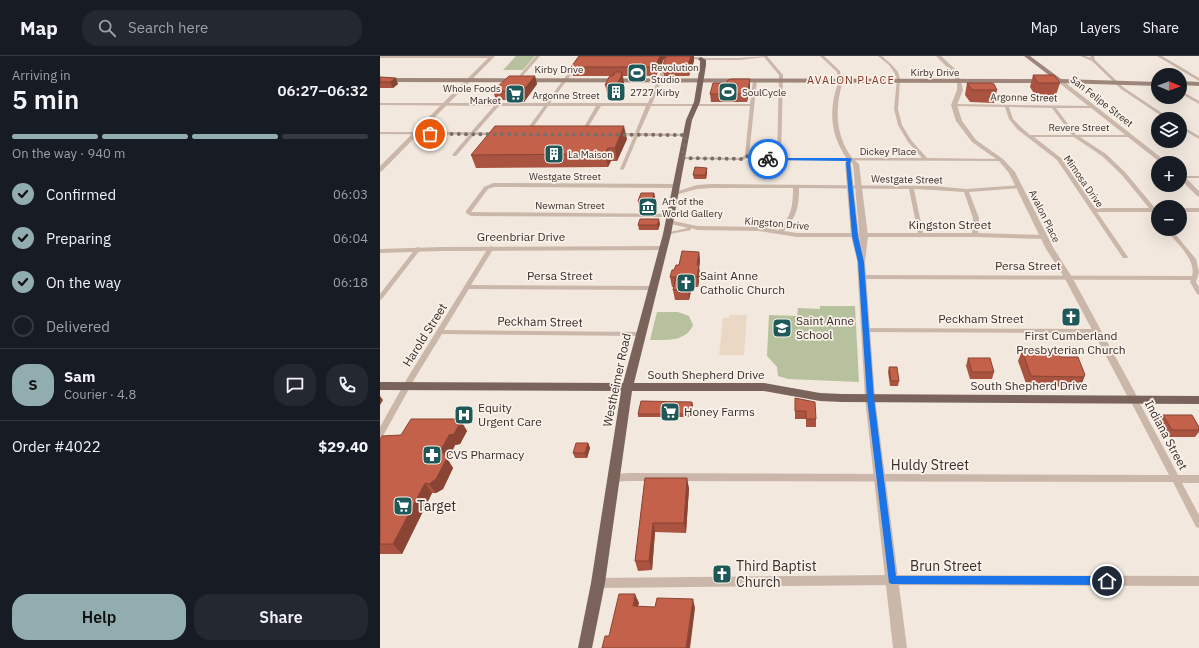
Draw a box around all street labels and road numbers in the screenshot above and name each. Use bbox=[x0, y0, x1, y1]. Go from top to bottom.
street label: Kirby Drive bbox=[535, 63, 584, 76]
street label: Kirby Drive bbox=[911, 66, 960, 79]
street label: San Felipe Street bbox=[1068, 73, 1136, 130]
street label: Argonne Street bbox=[532, 89, 600, 102]
street label: Argonne Street bbox=[990, 90, 1058, 105]
street label: Revere Street bbox=[1049, 121, 1110, 134]
street label: Dickey Place bbox=[860, 145, 917, 158]
street label: Mimosa Drive bbox=[1061, 153, 1107, 210]
street label: Westgate Street bbox=[529, 170, 601, 183]
street label: Westgate Street bbox=[871, 172, 943, 187]
street label: Avalon Place bbox=[1026, 188, 1063, 245]
street label: Newman Street bbox=[535, 199, 605, 212]
street label: Kingston Drive bbox=[744, 214, 810, 233]
street label: Kingston Street bbox=[909, 217, 991, 232]
street label: Greenbriar Drive bbox=[477, 229, 566, 244]
street label: Persa Street bbox=[995, 258, 1061, 273]
street label: Persa Street bbox=[527, 268, 593, 283]
street label: Harold Street bbox=[399, 300, 450, 369]
street label: Peckham Street bbox=[938, 311, 1024, 326]
street label: Peckham Street bbox=[497, 313, 583, 330]
street label: Westheimer Road bbox=[599, 332, 634, 428]
street label: South Shepherd Drive bbox=[647, 367, 765, 382]
street label: South Shepherd Drive bbox=[970, 378, 1088, 393]
street label: Indiana Street bbox=[1142, 397, 1191, 472]
street label: Huldy Street bbox=[891, 456, 969, 474]
street label: Brun Street bbox=[910, 557, 982, 575]

